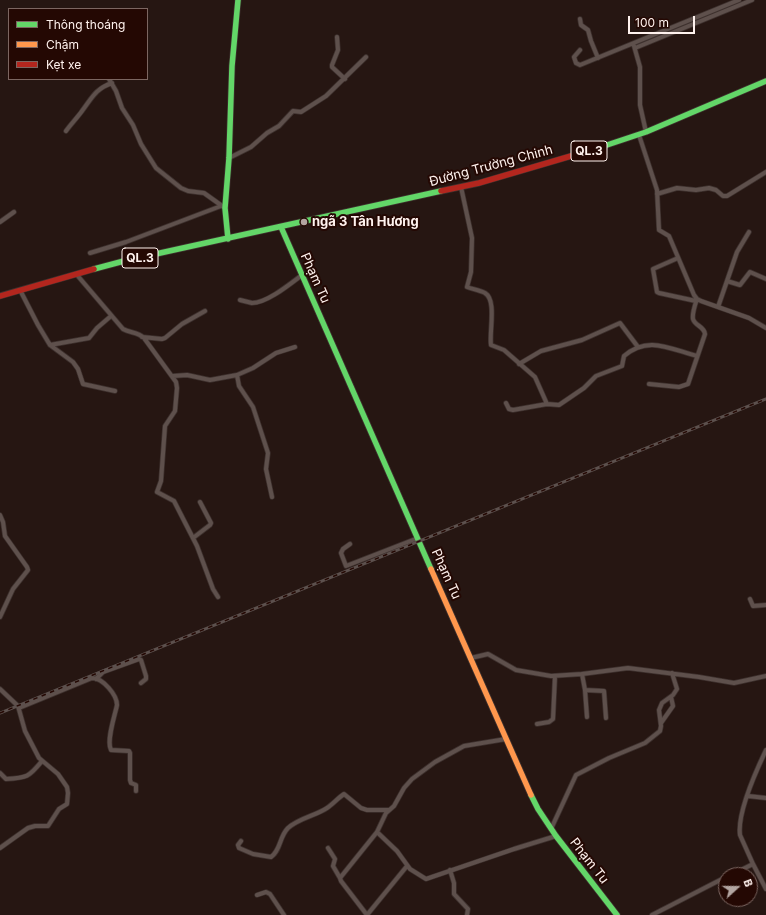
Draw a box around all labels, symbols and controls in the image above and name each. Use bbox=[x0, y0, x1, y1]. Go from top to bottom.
legend bbox=[8, 8, 148, 80]
scale bar bbox=[630, 8, 697, 34]
text: 100 m bbox=[635, 15, 669, 30]
text: Thông thoáng bbox=[46, 17, 125, 32]
text: Chậm bbox=[46, 37, 79, 52]
text: Kẹt xe bbox=[46, 57, 81, 72]
road number: QL.3 bbox=[571, 141, 607, 161]
street label: Đường Trường Chinh bbox=[428, 142, 554, 190]
place label: ngã 3 Tân Hương bbox=[312, 214, 419, 230]
marker: ngã 3 Tân Hương bbox=[299, 217, 309, 227]
road number: QL.3 bbox=[122, 248, 158, 268]
street label: Phạm Tu bbox=[297, 250, 333, 306]
street label: Phạm Tu bbox=[428, 546, 464, 602]
street label: Phạm Tu bbox=[566, 835, 612, 887]
north arrow bbox=[718, 867, 758, 907]
text: B bbox=[740, 877, 756, 889]

